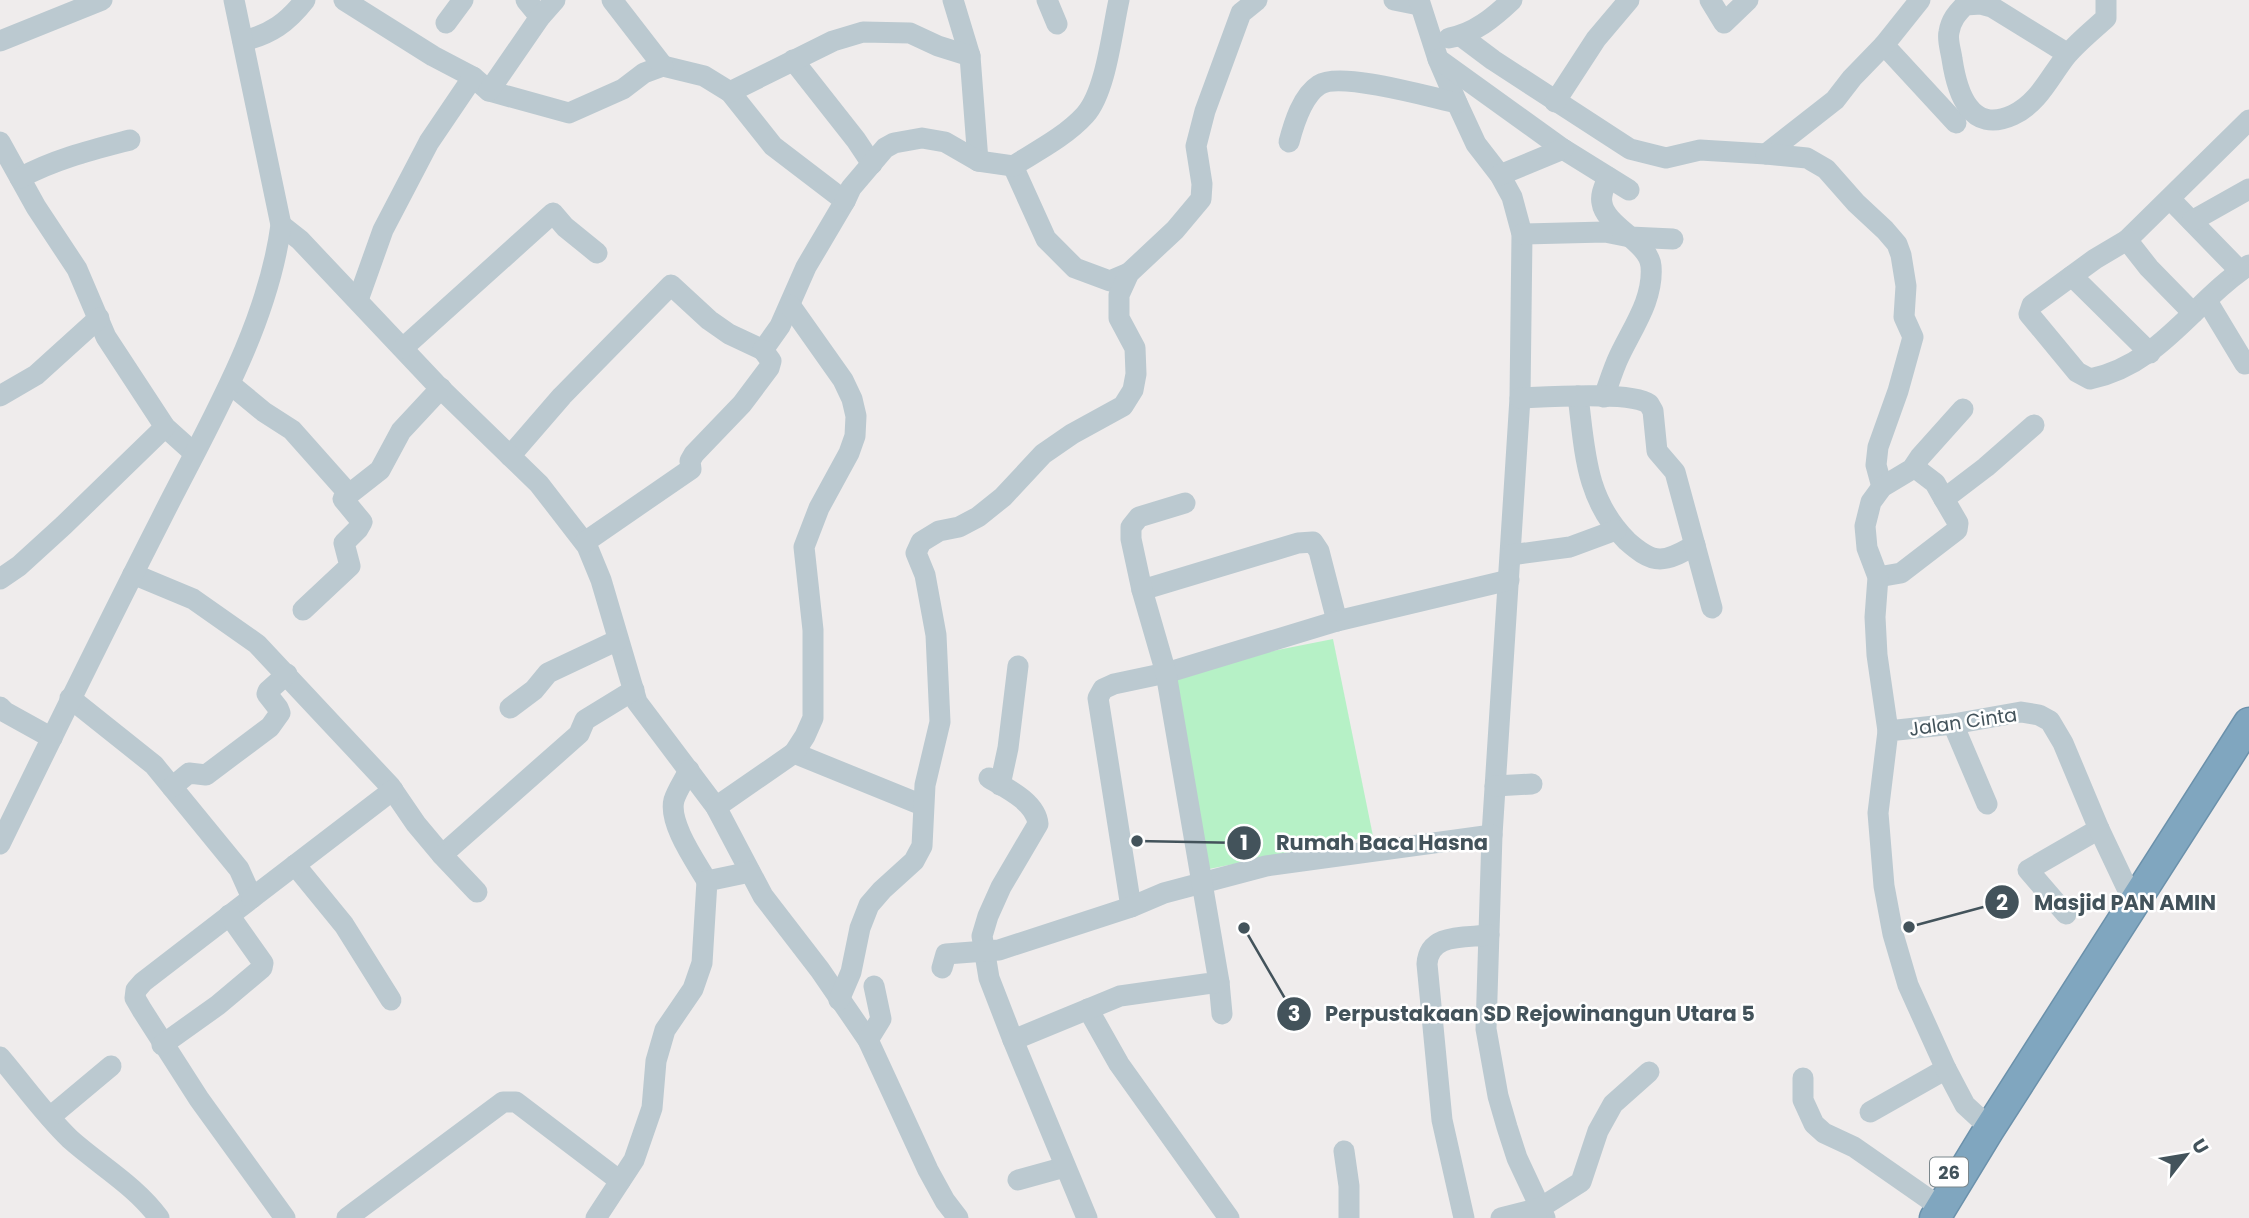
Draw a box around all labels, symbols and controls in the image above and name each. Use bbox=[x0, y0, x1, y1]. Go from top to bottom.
street label: Jalan Cinta bbox=[1907, 701, 2019, 743]
callout: Rumah Baca Hasna bbox=[1227, 822, 1502, 864]
text: 1 bbox=[1240, 828, 1248, 857]
text: Rumah Baca Hasna bbox=[1276, 828, 1488, 857]
callout: Masjid PAN AMIN bbox=[1985, 881, 2230, 923]
text: 2 bbox=[1996, 888, 2008, 917]
text: Masjid PAN AMIN bbox=[2034, 888, 2216, 917]
callout: Perpustakaan SD Rejowinangun Utara 5 bbox=[1276, 993, 1769, 1035]
text: 3 bbox=[1288, 999, 1300, 1028]
text: Perpustakaan SD Rejowinangun Utara 5 bbox=[1325, 999, 1755, 1028]
north arrow bbox=[2151, 1120, 2221, 1190]
text: U bbox=[2185, 1134, 2215, 1159]
road number: 26 bbox=[1930, 1157, 1968, 1186]

